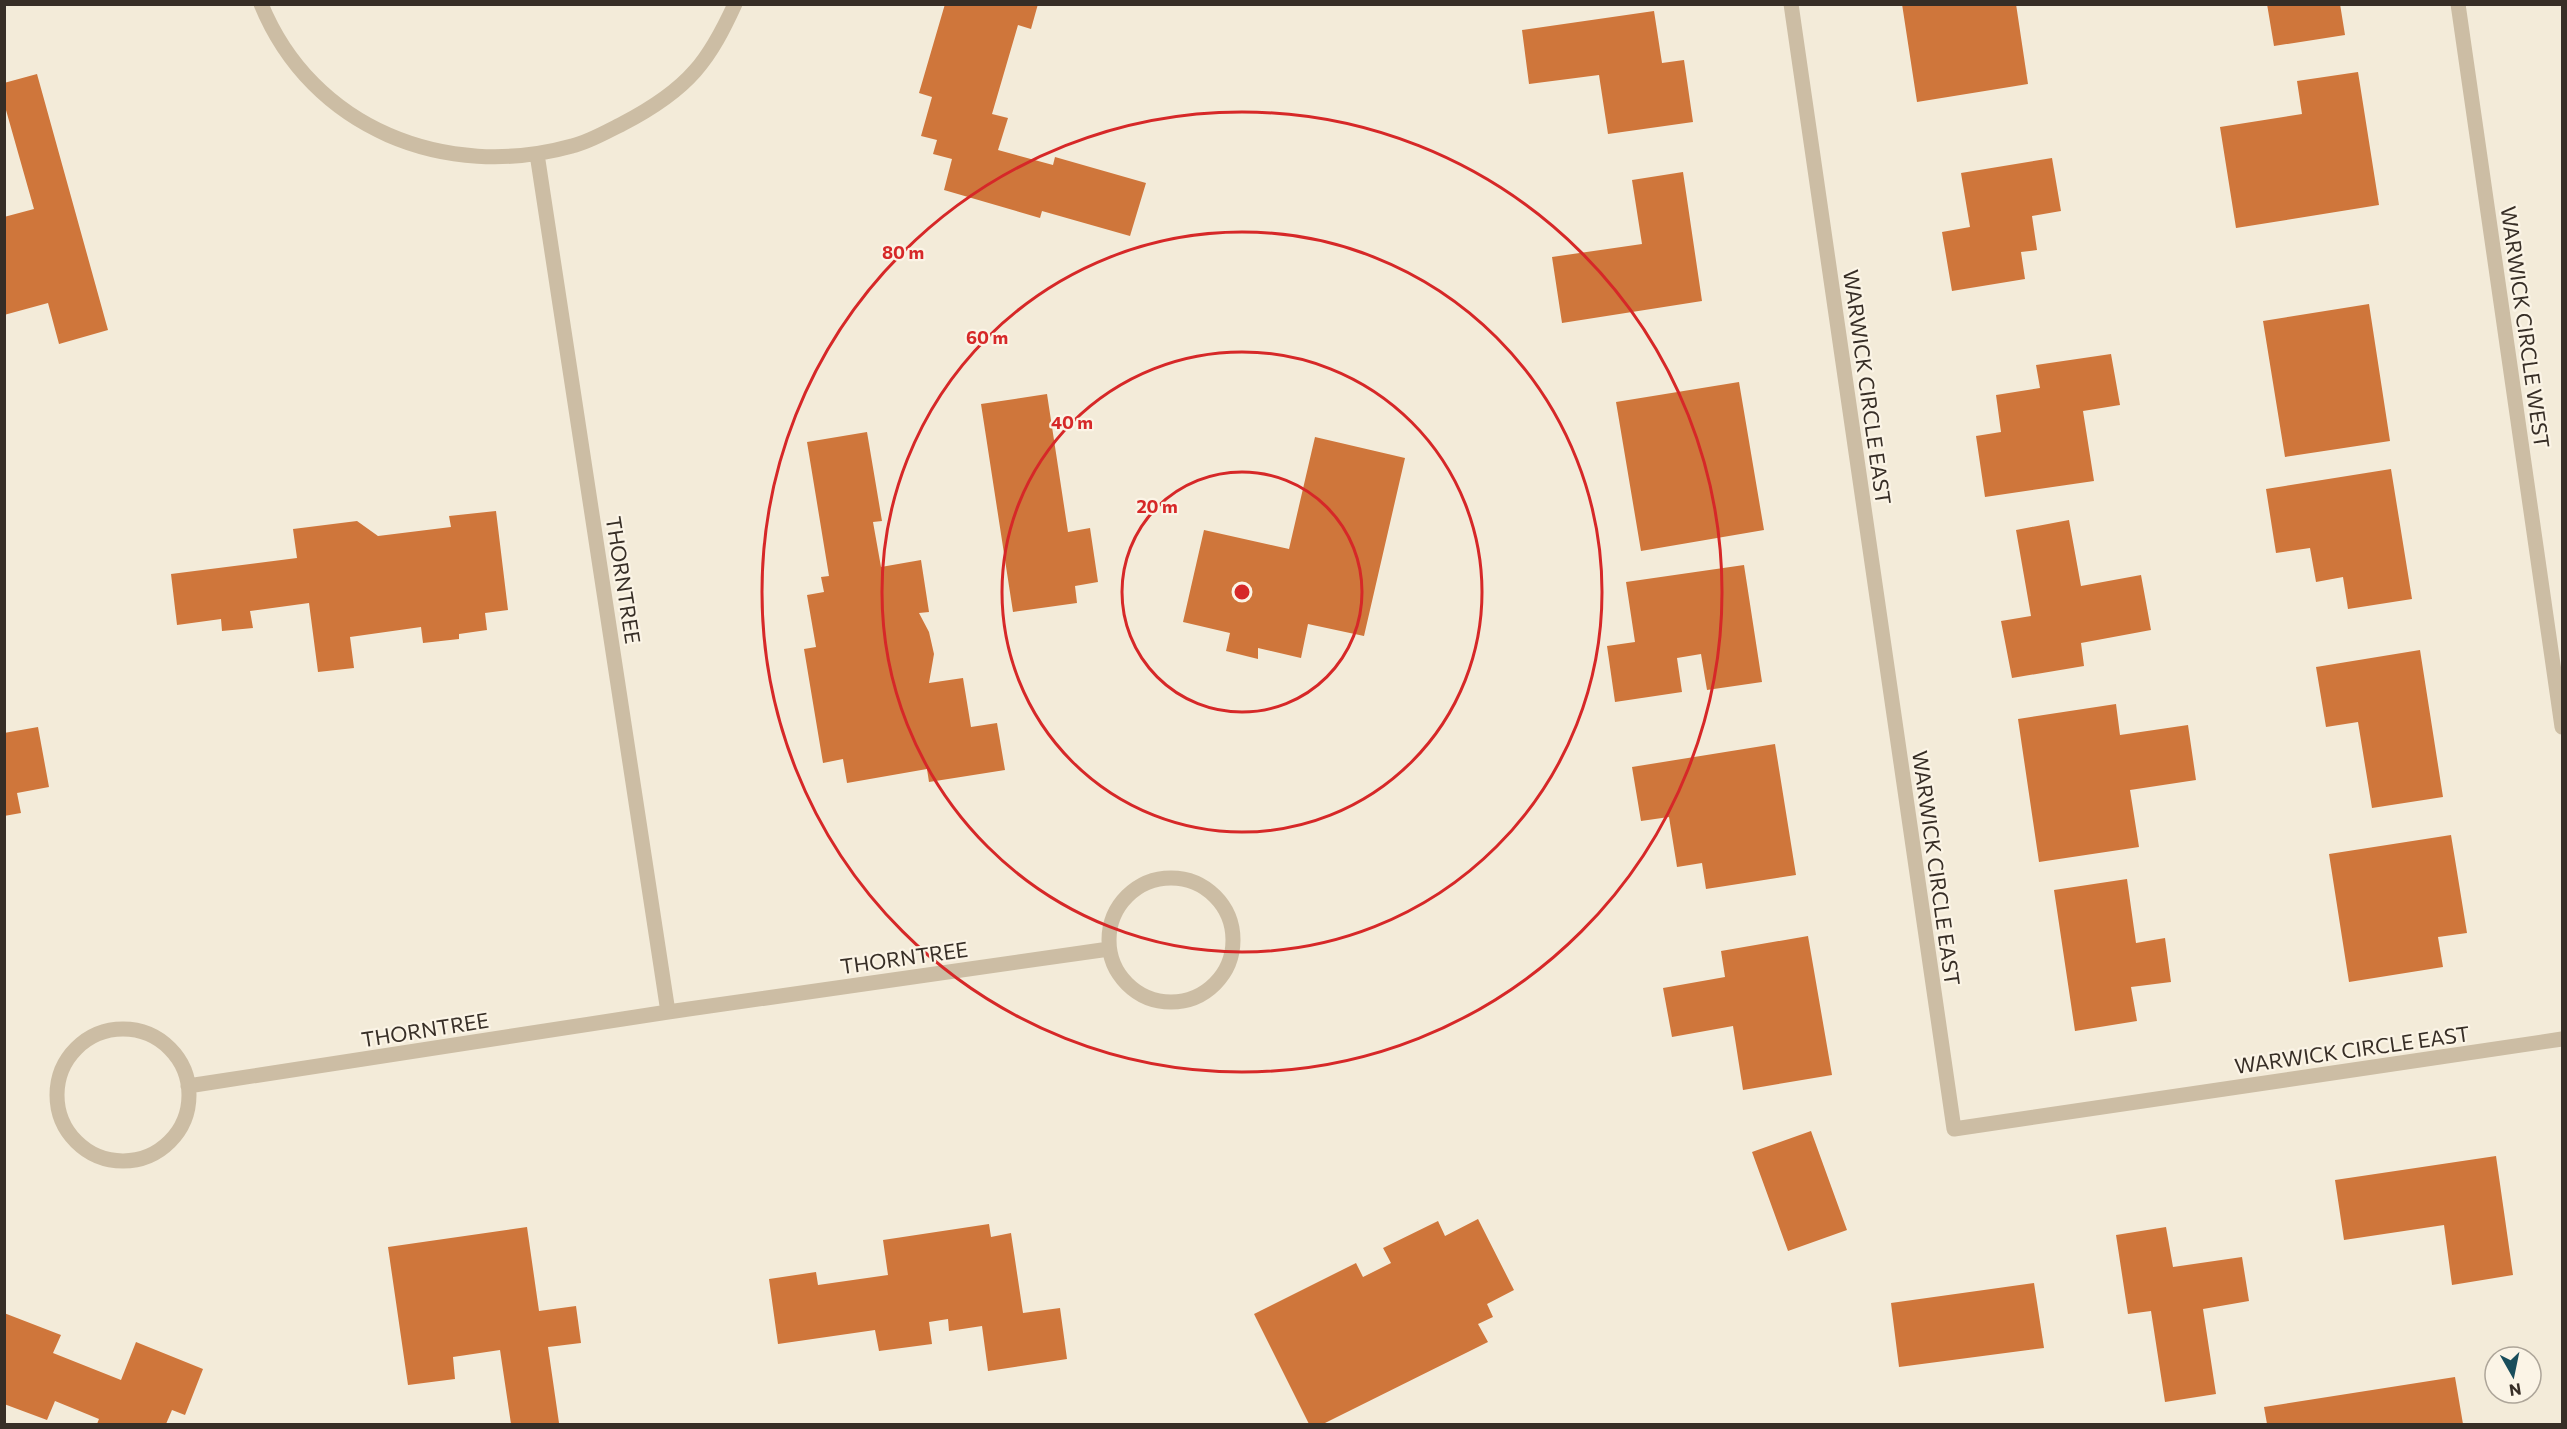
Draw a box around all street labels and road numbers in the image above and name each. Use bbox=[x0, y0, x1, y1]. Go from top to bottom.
street label: WARWICK CIRCLE WEST bbox=[2497, 204, 2555, 450]
street label: WARWICK CIRCLE EAST bbox=[1839, 268, 1897, 506]
street label: THORNTREE bbox=[602, 514, 646, 646]
street label: WARWICK CIRCLE EAST bbox=[1908, 749, 1966, 987]
street label: THORNTREE bbox=[839, 936, 969, 978]
street label: THORNTREE bbox=[359, 1007, 491, 1051]
street label: WARWICK CIRCLE EAST bbox=[2233, 1020, 2471, 1078]

